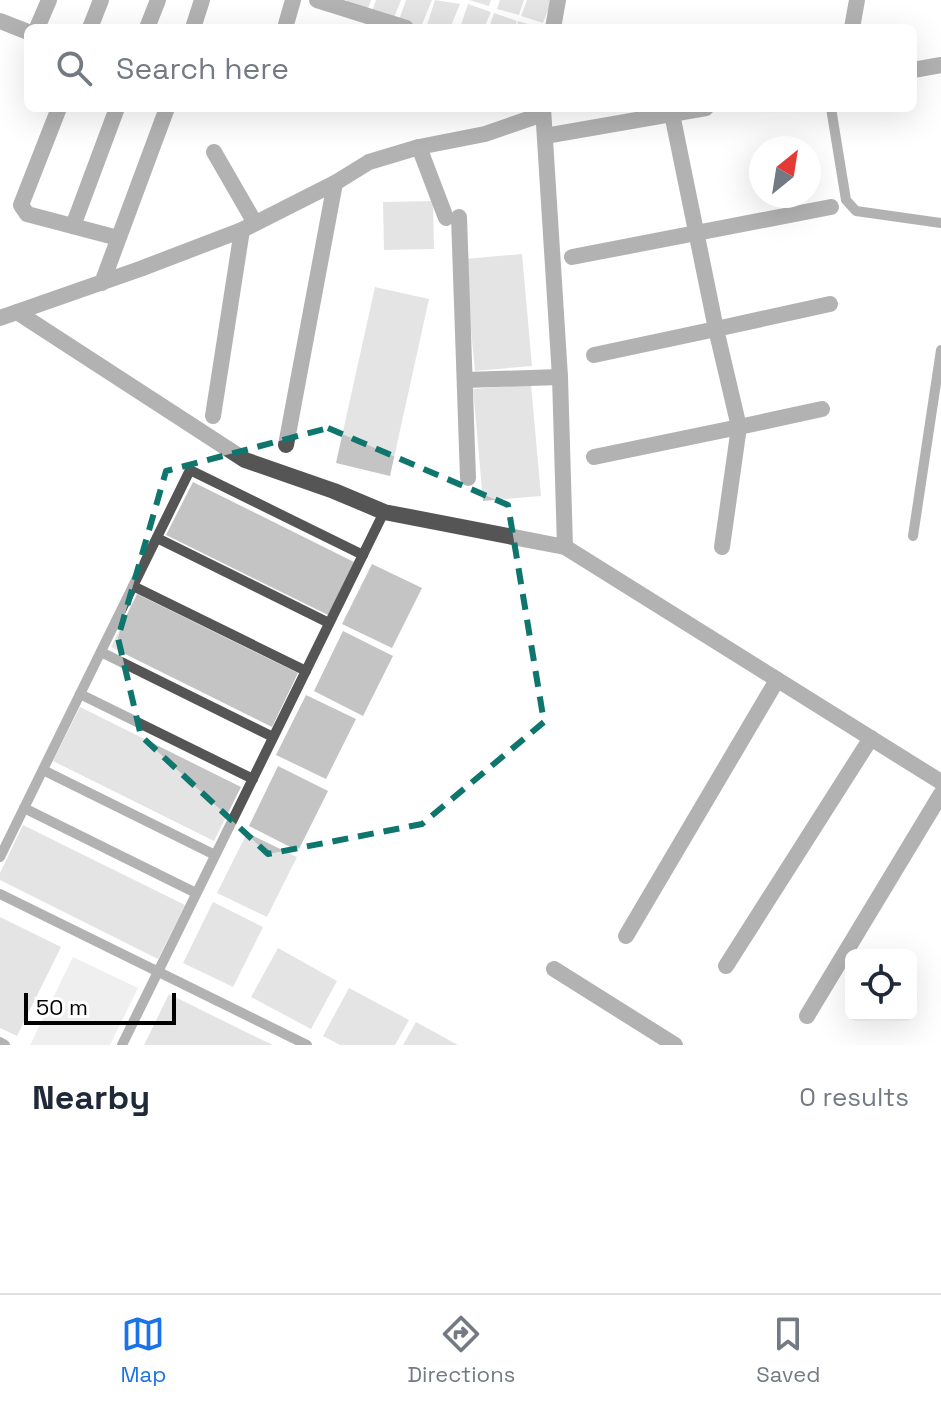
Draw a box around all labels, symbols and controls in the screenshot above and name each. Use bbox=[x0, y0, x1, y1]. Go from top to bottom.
search box bbox=[24, 24, 917, 112]
icon: search bbox=[52, 46, 96, 90]
text: Search here bbox=[116, 49, 289, 88]
north arrow bbox=[749, 136, 821, 208]
map controls bbox=[845, 949, 917, 1021]
button: locate bbox=[845, 949, 917, 1021]
scale bar bbox=[24, 989, 176, 1025]
text: 50 m bbox=[36, 993, 88, 1021]
text: Nearby bbox=[32, 1076, 150, 1119]
text: 0 results bbox=[799, 1080, 909, 1114]
tab: Map bbox=[121, 1312, 166, 1388]
tab: Directions bbox=[407, 1312, 515, 1388]
tab: Saved bbox=[756, 1312, 820, 1388]

